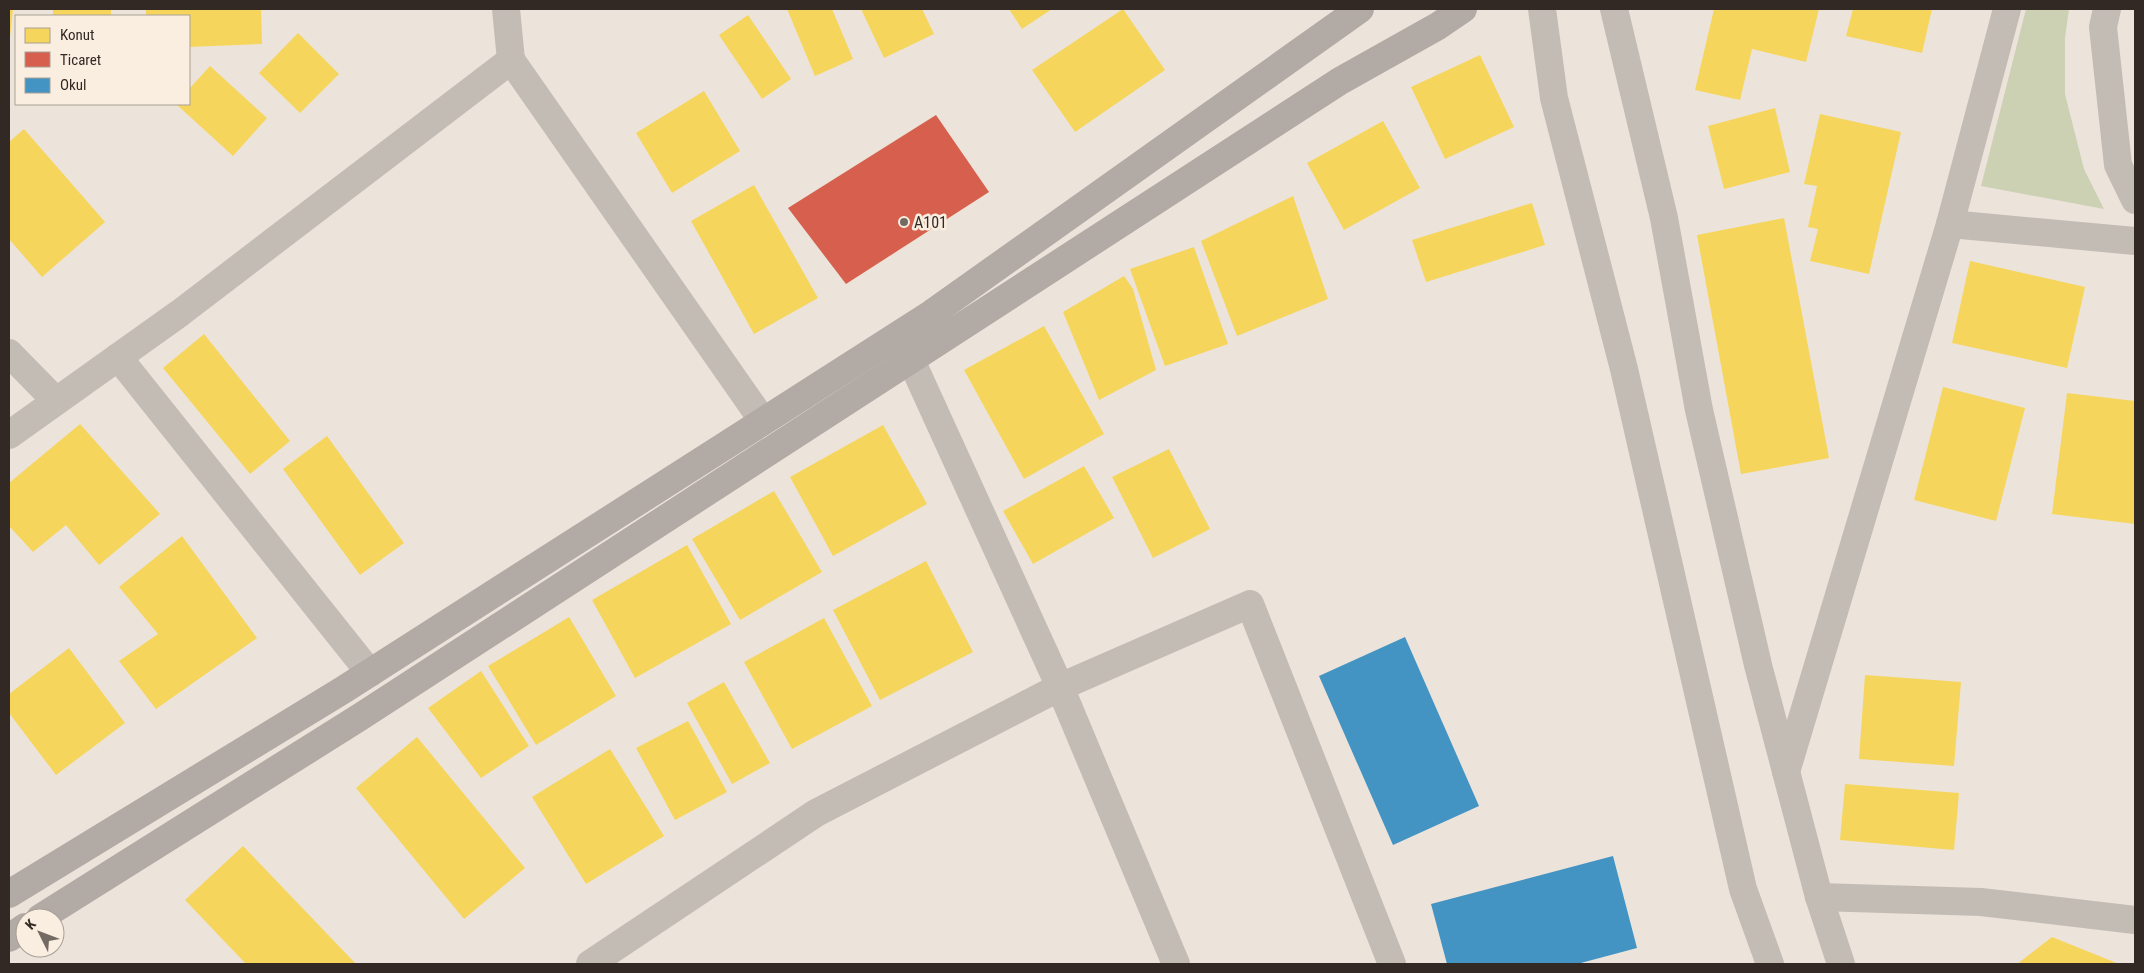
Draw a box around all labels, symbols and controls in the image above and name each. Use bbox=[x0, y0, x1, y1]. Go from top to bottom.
legend bbox=[15, 15, 190, 105]
text: Konut bbox=[60, 26, 94, 44]
text: Ticaret bbox=[60, 51, 101, 69]
text: Okul bbox=[60, 76, 86, 94]
place label: A101 bbox=[914, 213, 947, 232]
marker: A101 bbox=[898, 216, 910, 228]
north arrow bbox=[15, 908, 65, 958]
text: K bbox=[22, 916, 39, 933]

